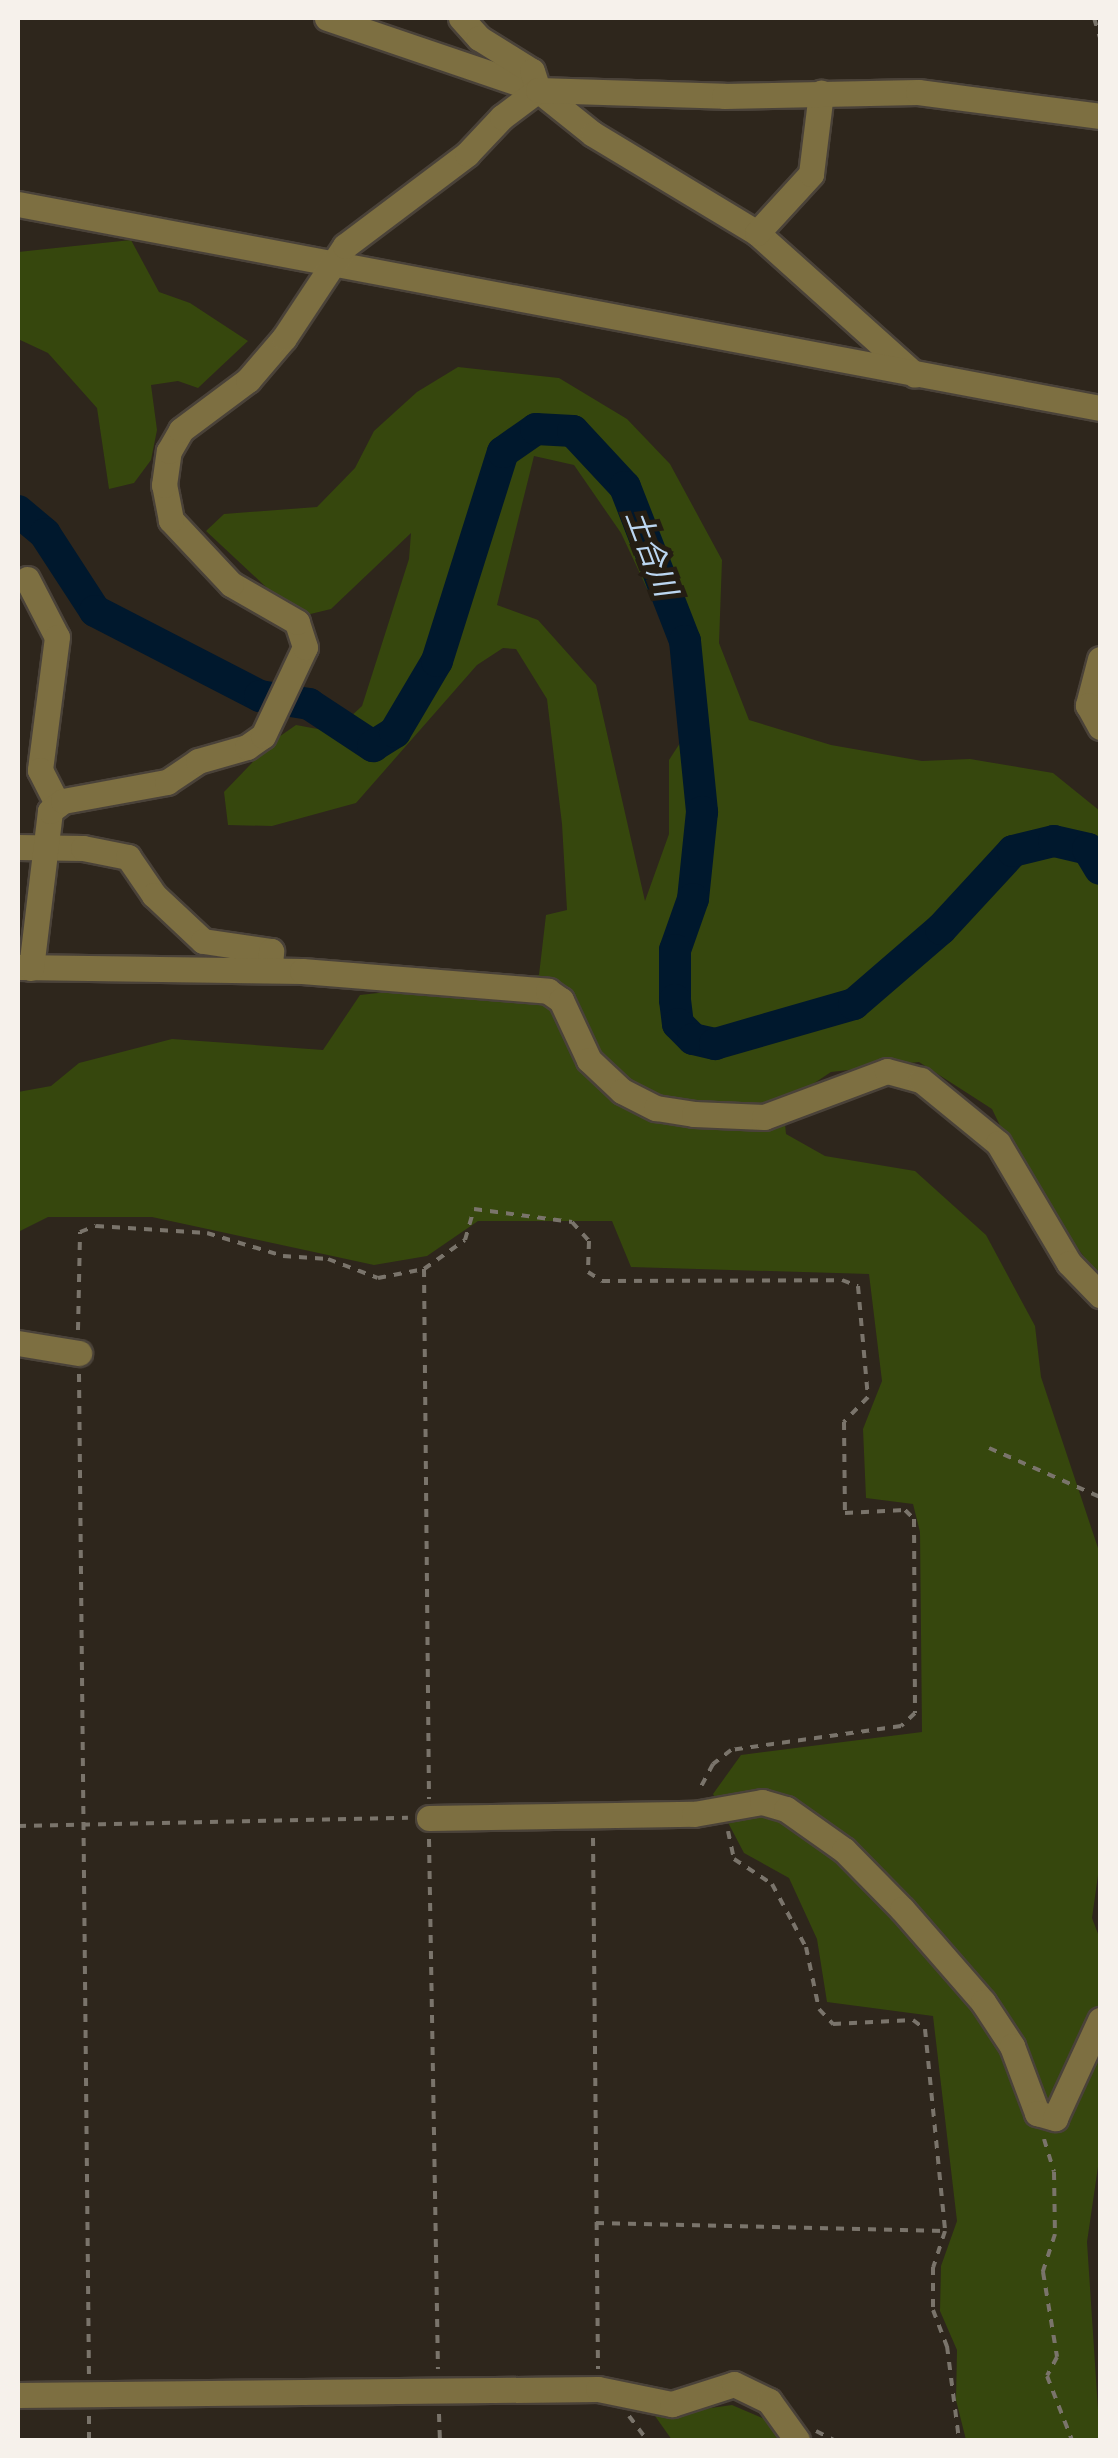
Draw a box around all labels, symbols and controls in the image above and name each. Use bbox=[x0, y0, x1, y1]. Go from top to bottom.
water label: 土合川 bbox=[618, 505, 684, 601]

